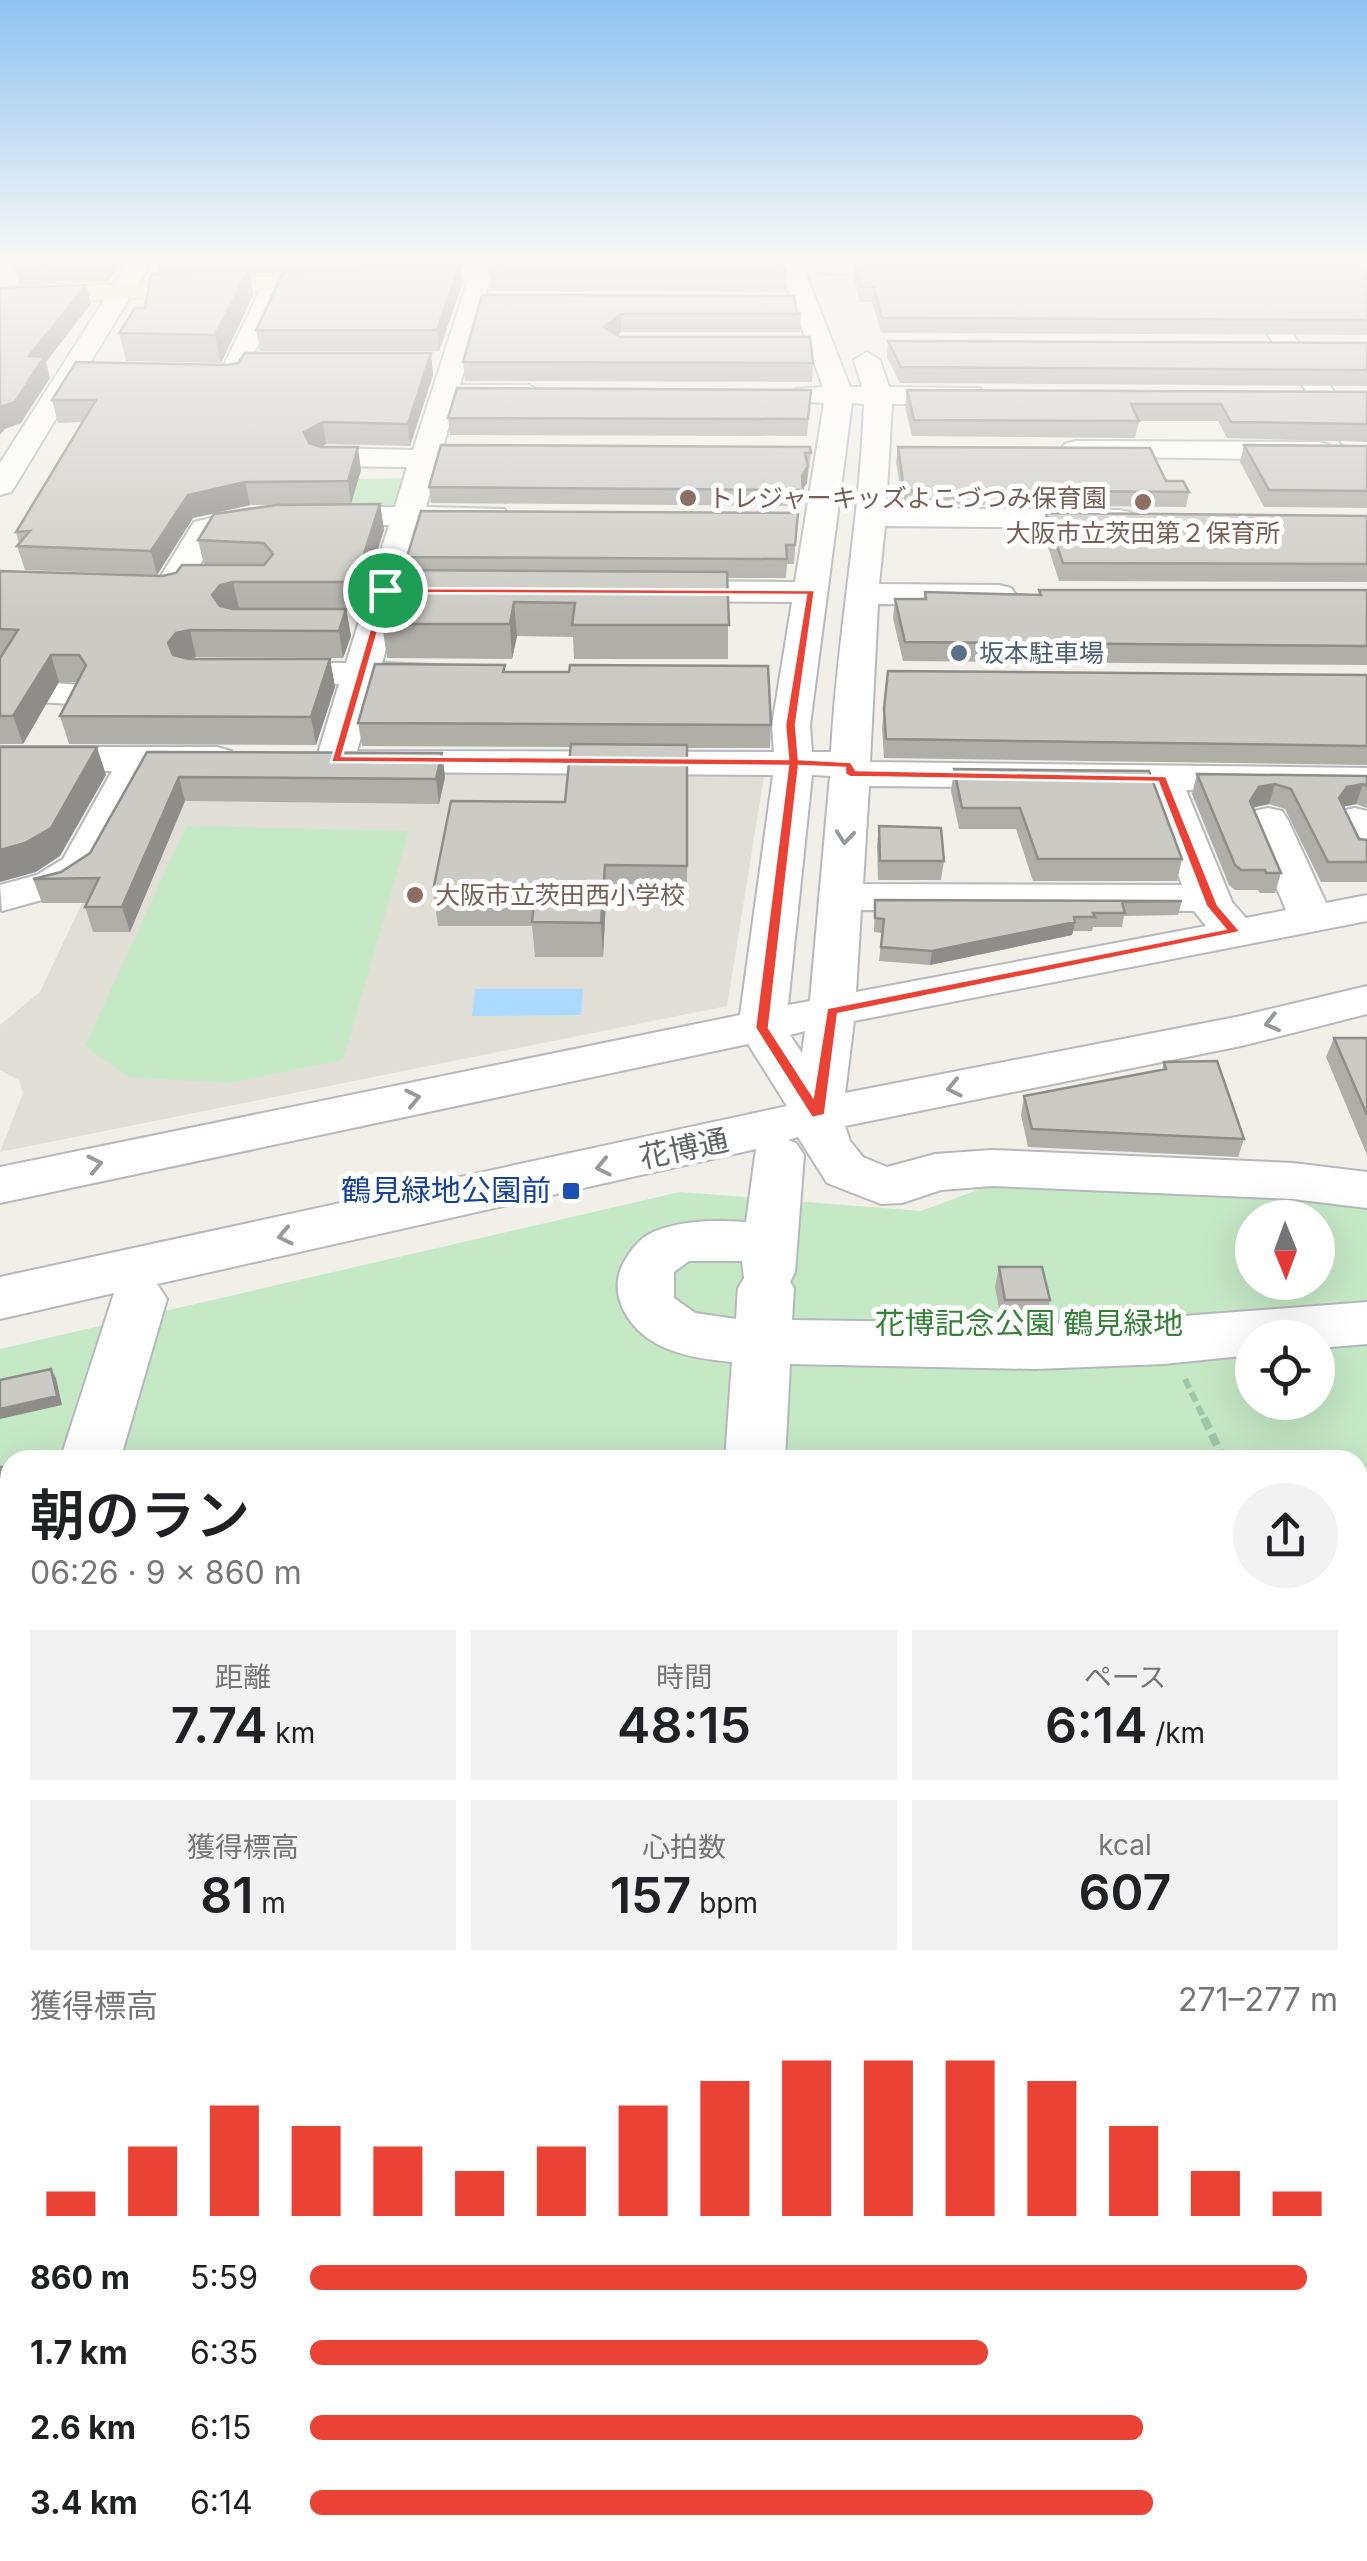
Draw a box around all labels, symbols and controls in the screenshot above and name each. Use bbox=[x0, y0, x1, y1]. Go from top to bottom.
place label: トレジャーキッズよこづつみ保育園 bbox=[708, 483, 1107, 513]
marker: トレジャーキッズよこづつみ保育園 bbox=[677, 487, 699, 509]
marker: 大阪市立茨田第２保育所 bbox=[1132, 491, 1154, 513]
place label: 大阪市立茨田第２保育所 bbox=[1005, 518, 1281, 548]
pin bbox=[343, 548, 428, 633]
icon: arrive bbox=[358, 563, 413, 618]
place label: 坂本駐車場 bbox=[979, 638, 1104, 668]
marker: 坂本駐車場 bbox=[948, 642, 970, 664]
one-way arrow bbox=[834, 829, 856, 845]
place label: 大阪市立茨田西小学校 bbox=[435, 880, 685, 910]
marker: 大阪市立茨田西小学校 bbox=[404, 884, 426, 906]
one-way arrow bbox=[1264, 1011, 1281, 1032]
one-way arrow bbox=[946, 1076, 963, 1097]
one-way arrow bbox=[405, 1088, 422, 1109]
street label: 花博通 bbox=[636, 1121, 732, 1175]
one-way arrow bbox=[87, 1155, 104, 1176]
one-way arrow bbox=[595, 1155, 612, 1176]
place label: 鶴見緑地公園前 bbox=[341, 1172, 551, 1208]
marker: 鶴見緑地公園前 bbox=[560, 1180, 582, 1202]
north arrow bbox=[1235, 1200, 1335, 1300]
map controls bbox=[1235, 1200, 1335, 1420]
one-way arrow bbox=[277, 1224, 294, 1245]
park label: 花博記念公園 鶴見緑地 bbox=[875, 1305, 1183, 1341]
button: locate bbox=[1235, 1320, 1335, 1420]
text: 朝のラン bbox=[30, 1482, 250, 1548]
button: share bbox=[1233, 1483, 1338, 1588]
text: 06:26 · 9 × 860 m bbox=[30, 1553, 302, 1592]
text: 距離 bbox=[215, 1660, 271, 1694]
text: 時間 bbox=[656, 1660, 712, 1694]
text: ペース bbox=[1084, 1660, 1166, 1694]
text: 7.74 bbox=[171, 1695, 267, 1755]
text: 48:15 bbox=[617, 1695, 751, 1755]
text: 6:14 bbox=[1045, 1695, 1147, 1755]
text: km bbox=[267, 1716, 315, 1750]
text: /km bbox=[1147, 1716, 1205, 1750]
text: kcal bbox=[1098, 1828, 1152, 1862]
text: 獲得標高 bbox=[187, 1830, 299, 1864]
text: 心拍数 bbox=[642, 1830, 726, 1864]
text: 607 bbox=[1079, 1862, 1171, 1922]
text: 81 bbox=[200, 1865, 253, 1925]
text: 157 bbox=[610, 1865, 691, 1925]
text: m bbox=[253, 1886, 286, 1920]
text: bpm bbox=[691, 1886, 758, 1920]
text: 271–277 m bbox=[1178, 1980, 1338, 2019]
text: 獲得標高 bbox=[30, 1986, 158, 2025]
text: 860 m bbox=[30, 2258, 130, 2297]
text: 5:59 bbox=[190, 2258, 258, 2297]
text: 1.7 km bbox=[30, 2333, 128, 2372]
text: 6:35 bbox=[190, 2333, 258, 2372]
text: 2.6 km bbox=[30, 2408, 136, 2447]
text: 6:15 bbox=[190, 2408, 252, 2447]
text: 3.4 km bbox=[30, 2483, 138, 2522]
text: 6:14 bbox=[190, 2483, 253, 2522]

